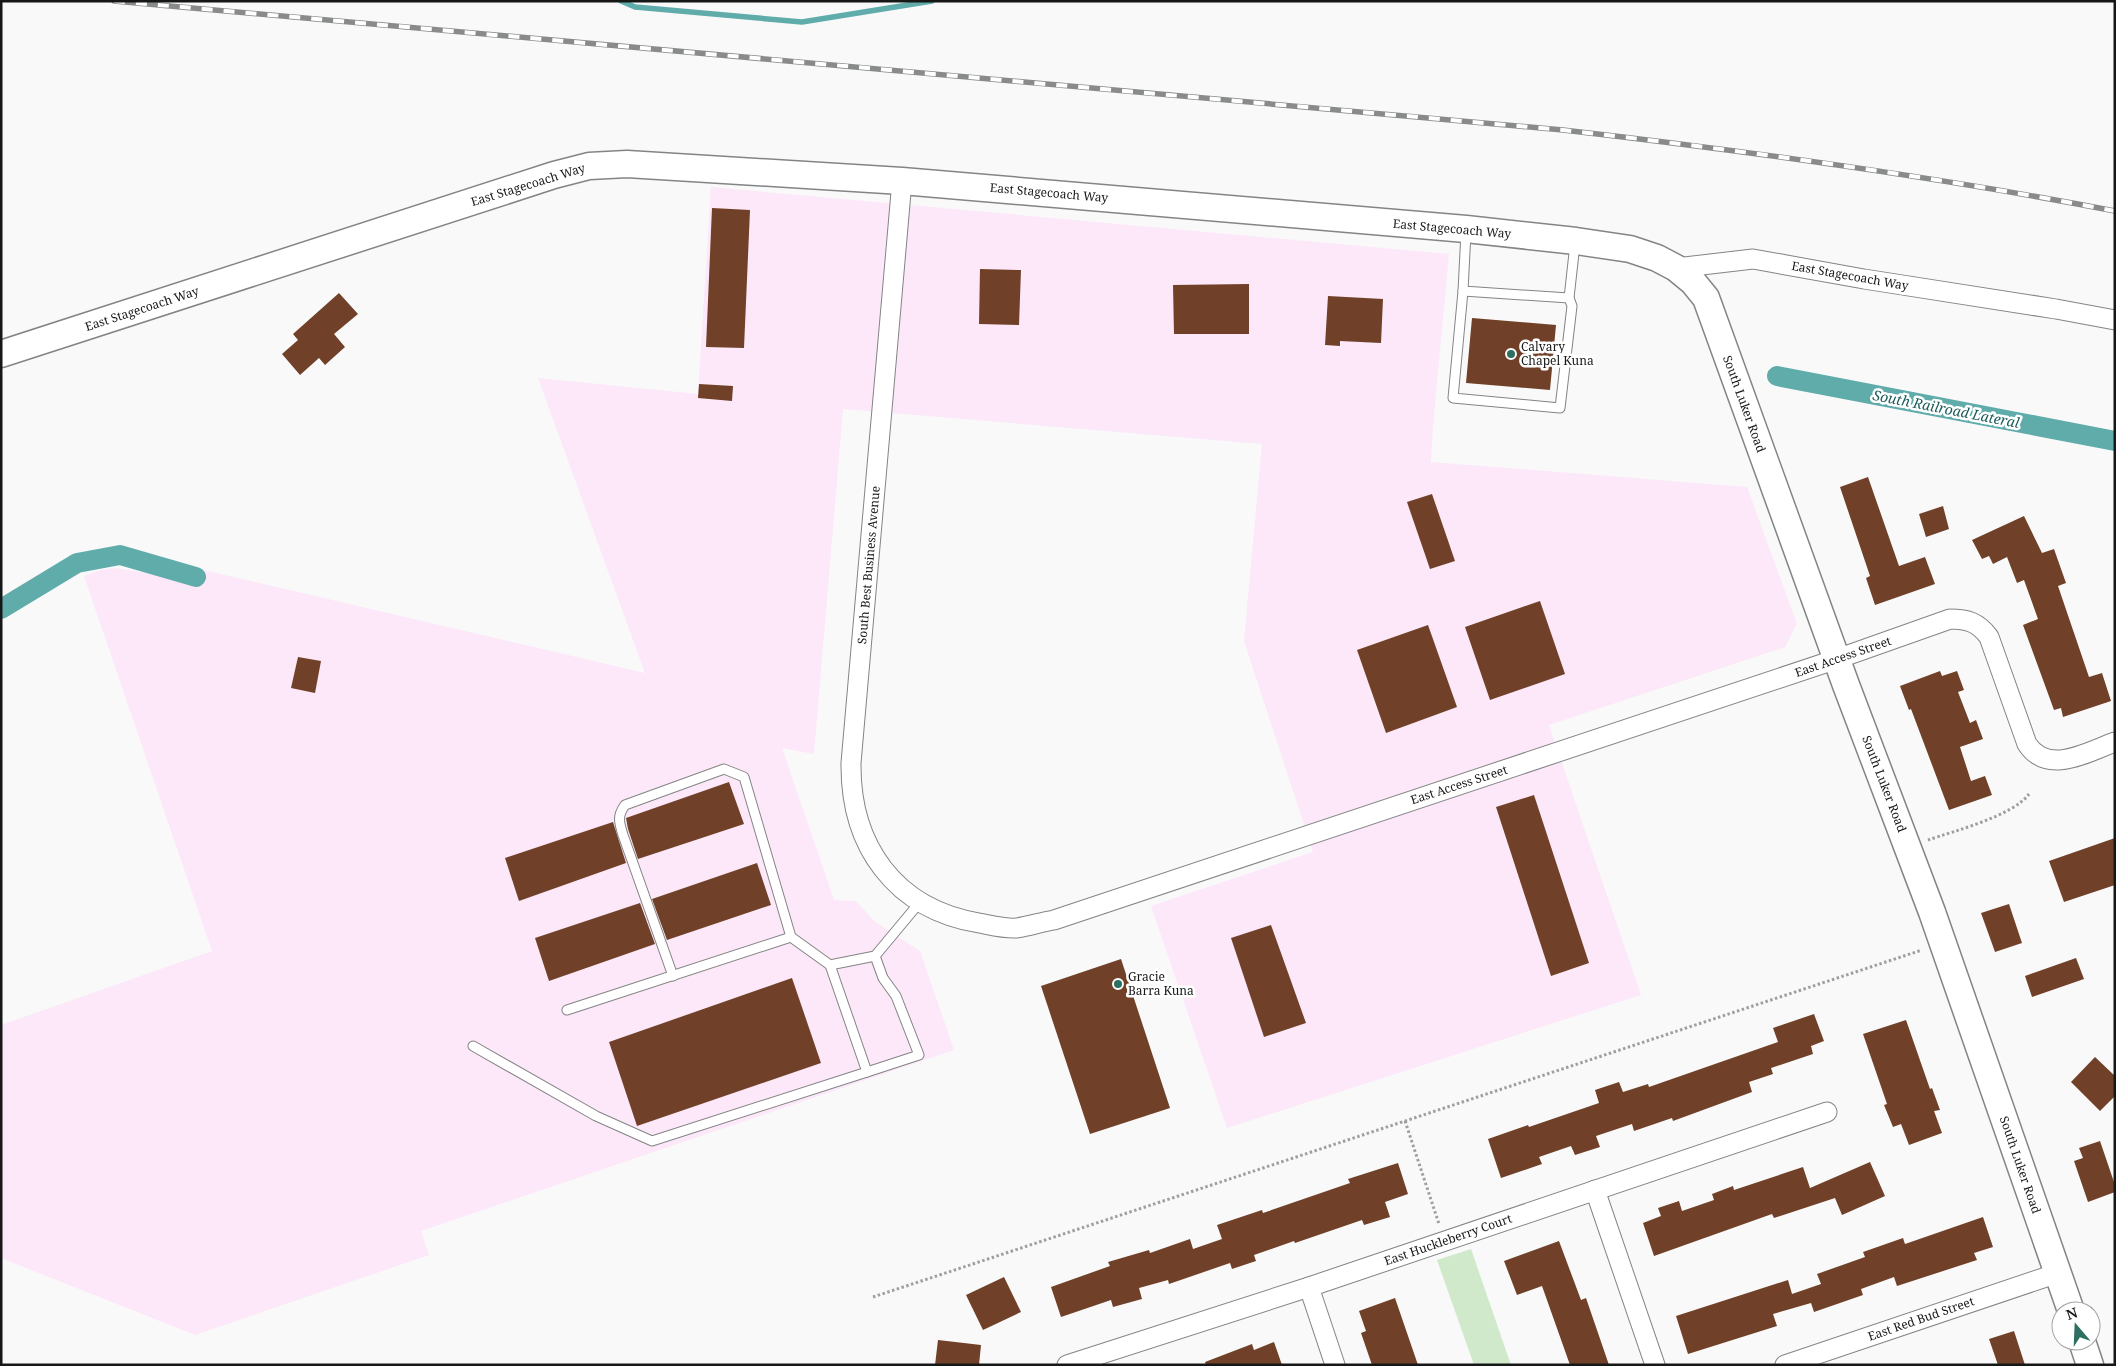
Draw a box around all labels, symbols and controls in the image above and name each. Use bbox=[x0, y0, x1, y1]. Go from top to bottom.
street label: East Stagecoach Way bbox=[469, 159, 587, 210]
street label: East Stagecoach Way bbox=[989, 179, 1109, 206]
street label: East Stagecoach Way bbox=[1392, 215, 1512, 242]
street label: East Stagecoach Way bbox=[1790, 257, 1910, 294]
street label: East Stagecoach Way bbox=[83, 282, 201, 335]
place label: Calvary Chapel Kuna bbox=[1521, 338, 1594, 369]
marker: Calvary Chapel Kuna bbox=[1505, 348, 1517, 360]
street label: South Luker Road bbox=[1719, 353, 1770, 455]
water label: South Railroad Lateral bbox=[1871, 385, 2022, 432]
street label: South Best Business Avenue bbox=[853, 485, 884, 645]
street label: East Access Street bbox=[1792, 632, 1893, 681]
street label: South Luker Road bbox=[1858, 733, 1911, 835]
street label: East Access Street bbox=[1408, 761, 1509, 808]
place label: Gracie Barra Kuna bbox=[1128, 968, 1194, 999]
marker: Gracie Barra Kuna bbox=[1112, 978, 1124, 990]
street label: South Luker Road bbox=[1996, 1114, 2045, 1216]
street label: East Huckleberry Court bbox=[1382, 1210, 1514, 1269]
street label: East Red Bud Street bbox=[1865, 1292, 1976, 1345]
north arrow bbox=[2051, 1301, 2101, 1351]
text: N bbox=[2063, 1302, 2080, 1324]

